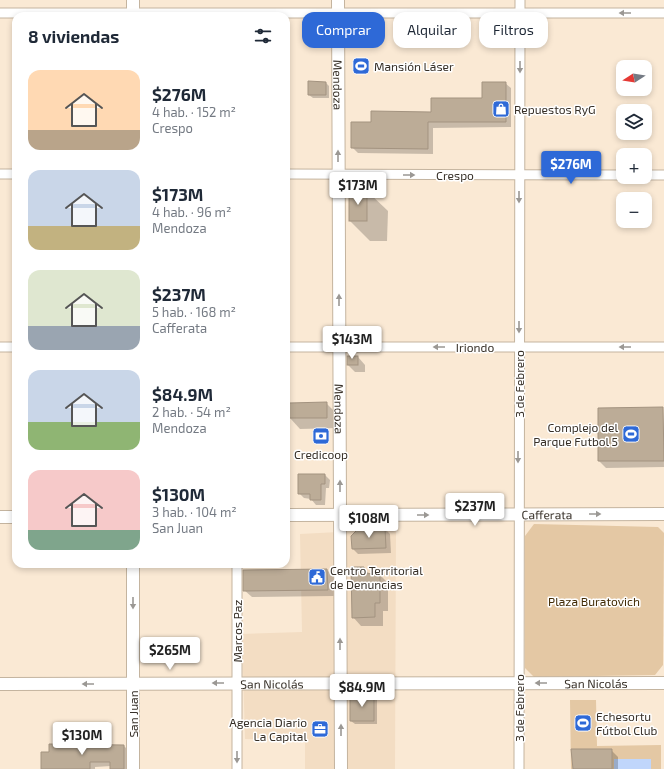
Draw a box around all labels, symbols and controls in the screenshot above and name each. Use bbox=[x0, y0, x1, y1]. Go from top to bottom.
one-way arrow bbox=[618, 10, 631, 16]
chip: Comprar bbox=[302, 12, 385, 48]
chip: Alquilar bbox=[393, 12, 471, 48]
chip: Filtros bbox=[479, 12, 548, 48]
icon: filters bbox=[252, 25, 274, 47]
text: 8 viviendas bbox=[28, 26, 119, 46]
sports icon: Mansión Láser bbox=[351, 56, 371, 76]
place label: Mansión Láser bbox=[374, 59, 454, 73]
street label: Mendoza bbox=[331, 60, 345, 110]
north arrow bbox=[616, 60, 652, 96]
map controls bbox=[616, 60, 652, 228]
one-way arrow bbox=[517, 61, 523, 74]
text: $276M bbox=[152, 84, 206, 104]
icon: home bbox=[60, 86, 108, 134]
shop icon: Repuestos RyG bbox=[491, 99, 511, 119]
place label: Repuestos RyG bbox=[514, 102, 596, 116]
text: 4 hab. · 152 m² bbox=[152, 104, 236, 120]
button: layers bbox=[616, 104, 652, 140]
text: Crespo bbox=[152, 120, 193, 136]
button: + bbox=[616, 148, 652, 184]
one-way arrow bbox=[335, 149, 341, 162]
pin: $276M bbox=[543, 151, 599, 185]
text: $276M bbox=[550, 156, 592, 172]
street label: Crespo bbox=[436, 168, 474, 182]
pin: $173M bbox=[330, 172, 386, 206]
one-way arrow bbox=[403, 172, 416, 178]
text: $173M bbox=[338, 177, 378, 193]
text: $173M bbox=[152, 184, 203, 204]
icon: home bbox=[60, 186, 108, 234]
one-way arrow bbox=[516, 191, 522, 204]
button: − bbox=[616, 192, 652, 228]
text: 4 hab. · 96 m² bbox=[152, 204, 231, 220]
text: Mendoza bbox=[152, 220, 207, 236]
text: $237M bbox=[152, 284, 206, 304]
icon: home bbox=[60, 286, 108, 334]
one-way arrow bbox=[336, 293, 342, 306]
text: 5 hab. · 168 m² bbox=[152, 304, 236, 320]
text: Cafferata bbox=[152, 320, 207, 336]
one-way arrow bbox=[516, 321, 522, 334]
pin: $143M bbox=[324, 326, 380, 360]
text: $143M bbox=[332, 331, 372, 347]
street label: Iriondo bbox=[456, 340, 494, 354]
one-way arrow bbox=[432, 344, 445, 350]
one-way arrow bbox=[618, 344, 631, 350]
street label: 3 de Febrero bbox=[512, 350, 526, 418]
text: $84.9M bbox=[152, 384, 213, 404]
street label: Mendoza bbox=[332, 384, 347, 434]
icon: home bbox=[60, 386, 108, 434]
text: 2 hab. · 54 m² bbox=[152, 404, 231, 420]
text: Mendoza bbox=[152, 420, 207, 436]
place label: Complejo del Parque Futbol 5 bbox=[533, 420, 618, 448]
sports icon: Complejo del Parque Futbol 5 bbox=[621, 424, 641, 444]
bank icon: Credicoop bbox=[311, 426, 331, 446]
place label: Credicoop bbox=[294, 447, 348, 461]
one-way arrow bbox=[515, 451, 521, 464]
one-way arrow bbox=[337, 479, 343, 492]
text: $130M bbox=[152, 484, 205, 504]
icon: home bbox=[60, 486, 108, 534]
pin: $237M bbox=[447, 493, 503, 527]
text: $237M bbox=[454, 498, 496, 514]
text: 3 hab. · 104 m² bbox=[152, 504, 237, 520]
pin: $108M bbox=[341, 505, 397, 539]
street label: Cafferata bbox=[522, 507, 572, 521]
text: $108M bbox=[348, 510, 390, 526]
one-way arrow bbox=[589, 511, 602, 517]
one-way arrow bbox=[417, 512, 430, 518]
text: San Juan bbox=[152, 520, 203, 536]
place label: Centro Territorial de Denuncias bbox=[330, 563, 423, 591]
public building icon: Centro Territorial de Denuncias bbox=[307, 567, 327, 587]
park label: Plaza Buratovich bbox=[548, 594, 640, 608]
one-way arrow bbox=[130, 597, 136, 610]
street label: Marcos Paz bbox=[230, 600, 244, 662]
pin: $265M bbox=[142, 637, 198, 671]
one-way arrow bbox=[337, 637, 343, 650]
text: $265M bbox=[149, 642, 191, 658]
pin: $84.9M bbox=[329, 674, 395, 708]
street label: 3 de Febrero bbox=[512, 674, 526, 742]
street label: San Nicolás bbox=[564, 676, 628, 690]
street label: San Nicolás bbox=[240, 677, 304, 691]
text: $84.9M bbox=[339, 679, 385, 695]
one-way arrow bbox=[211, 680, 224, 686]
one-way arrow bbox=[534, 680, 547, 686]
one-way arrow bbox=[81, 681, 94, 687]
street label: San Juan bbox=[126, 690, 140, 738]
place label: Echesortu Fútbol Club bbox=[596, 709, 658, 737]
sports icon: Echesortu Fútbol Club bbox=[573, 713, 593, 733]
place label: Agencia Diario La Capital bbox=[229, 715, 307, 743]
office icon: Agencia Diario La Capital bbox=[310, 719, 330, 739]
pin: $130M bbox=[54, 722, 110, 756]
one-way arrow bbox=[338, 723, 344, 736]
text: $130M bbox=[62, 727, 102, 743]
one-way arrow bbox=[234, 751, 240, 764]

